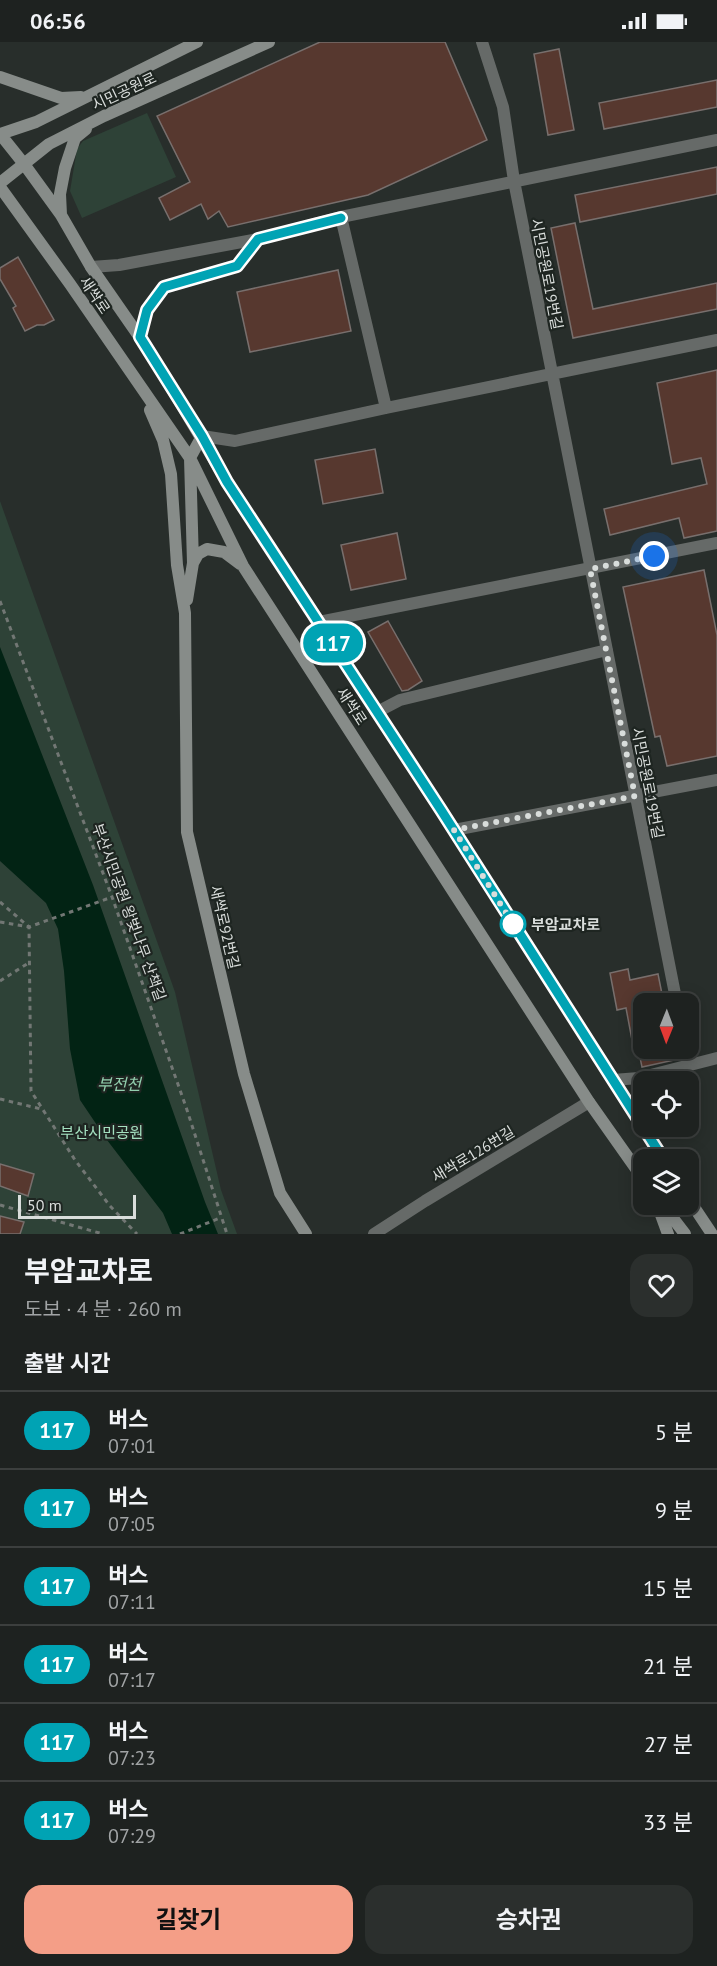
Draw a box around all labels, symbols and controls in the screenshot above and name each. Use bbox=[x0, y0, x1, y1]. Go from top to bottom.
text: 06:56 bbox=[30, 7, 86, 35]
street label: 시민공원로 bbox=[89, 68, 159, 114]
street label: 시민공원로19번길 bbox=[527, 217, 567, 331]
street label: 새싹로 bbox=[76, 273, 114, 317]
your location bbox=[639, 541, 669, 571]
line badge: 117 bbox=[298, 624, 368, 662]
text: 117 bbox=[315, 630, 351, 657]
street label: 새싹로 bbox=[333, 683, 371, 729]
street label: 시민공원로19번길 bbox=[628, 726, 668, 840]
street label: 부산시민공원 왕벚나무 산책길 bbox=[88, 821, 170, 1003]
street label: 새싹로92번길 bbox=[206, 883, 244, 971]
marker: 부암교차로 bbox=[500, 911, 526, 937]
place label: 부암교차로 bbox=[531, 915, 600, 934]
north arrow bbox=[633, 993, 699, 1059]
map controls bbox=[633, 993, 699, 1215]
button: locate bbox=[633, 1071, 699, 1137]
water label: 부전천 bbox=[97, 1074, 143, 1094]
street label: 새싹로126번길 bbox=[428, 1122, 518, 1186]
park label: 부산시민공원 bbox=[61, 1123, 143, 1142]
button: layers bbox=[633, 1149, 699, 1215]
scale bar bbox=[18, 1192, 136, 1220]
text: 50 m bbox=[27, 1195, 62, 1215]
text: 부암교차로 bbox=[24, 1252, 153, 1289]
button: heart bbox=[630, 1254, 693, 1317]
text: 도보 · 4 분 · 260 m bbox=[24, 1296, 182, 1322]
text: 출발 시간 bbox=[24, 1349, 111, 1377]
text: 버스 bbox=[108, 1405, 148, 1433]
text: 117 bbox=[39, 1417, 75, 1444]
text: 5 분 bbox=[655, 1418, 693, 1446]
text: 07:01 bbox=[108, 1433, 156, 1459]
text: 버스 bbox=[108, 1483, 148, 1511]
text: 117 bbox=[39, 1495, 75, 1522]
text: 9 분 bbox=[655, 1496, 693, 1524]
text: 07:05 bbox=[108, 1511, 156, 1537]
text: 버스 bbox=[108, 1561, 148, 1589]
text: 117 bbox=[39, 1573, 75, 1600]
text: 15 분 bbox=[643, 1574, 693, 1602]
text: 07:11 bbox=[108, 1589, 156, 1615]
text: 버스 bbox=[108, 1639, 148, 1667]
text: 117 bbox=[39, 1651, 75, 1678]
text: 21 분 bbox=[643, 1652, 693, 1680]
text: 07:17 bbox=[108, 1667, 156, 1693]
text: 버스 bbox=[108, 1717, 148, 1745]
text: 117 bbox=[39, 1729, 75, 1756]
text: 27 분 bbox=[644, 1730, 693, 1758]
text: 07:23 bbox=[108, 1745, 156, 1771]
text: 버스 bbox=[108, 1795, 148, 1823]
text: 117 bbox=[39, 1807, 75, 1834]
text: 33 분 bbox=[643, 1808, 693, 1836]
text: 07:29 bbox=[108, 1823, 156, 1849]
button: 길찾기 bbox=[24, 1885, 353, 1954]
button: 승차권 bbox=[365, 1885, 693, 1954]

